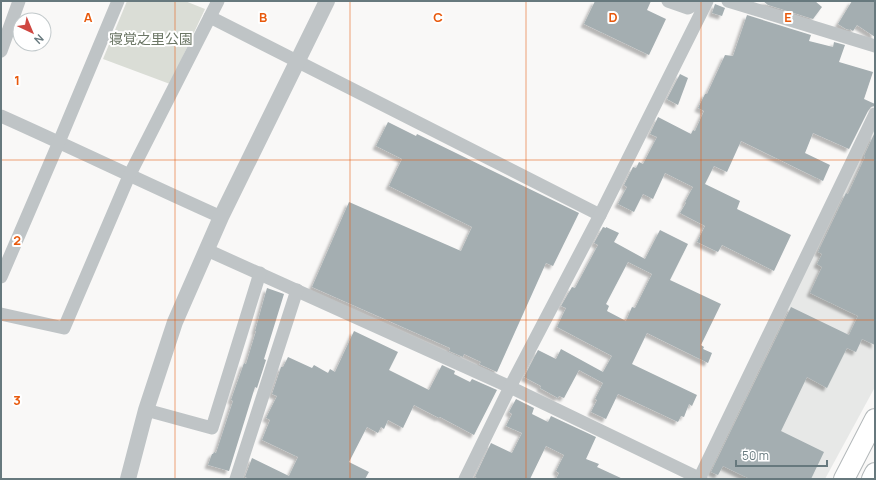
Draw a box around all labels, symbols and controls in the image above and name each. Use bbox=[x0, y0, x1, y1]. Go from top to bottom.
text: A bbox=[84, 8, 93, 26]
text: B bbox=[259, 8, 267, 26]
text: C bbox=[433, 8, 443, 26]
text: D bbox=[608, 8, 618, 26]
text: E bbox=[784, 8, 792, 26]
north arrow bbox=[12, 12, 52, 52]
park label: 寝覚之里公園 bbox=[109, 29, 193, 48]
text: N bbox=[31, 31, 47, 48]
text: 1 bbox=[14, 71, 20, 89]
text: 2 bbox=[13, 231, 21, 249]
text: 3 bbox=[13, 391, 21, 409]
scale bar bbox=[736, 442, 827, 468]
text: 50 m bbox=[742, 447, 769, 464]

